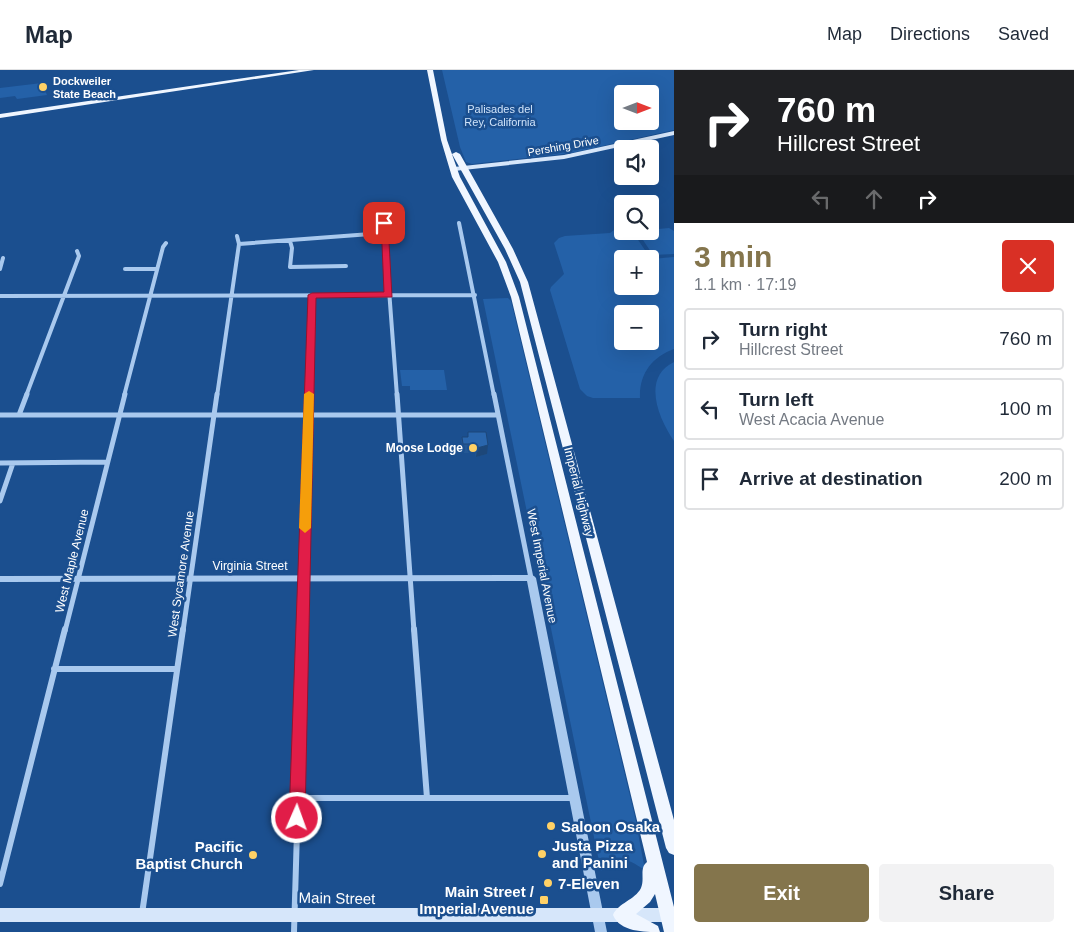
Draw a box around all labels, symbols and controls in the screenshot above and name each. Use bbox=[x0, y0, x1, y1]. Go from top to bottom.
text: Map bbox=[25, 21, 73, 48]
text: Map bbox=[827, 24, 862, 44]
text: Directions bbox=[890, 24, 970, 44]
text: Saved bbox=[998, 24, 1049, 44]
place label: Dockweiler State Beach bbox=[53, 75, 116, 100]
marker: Dockweiler State Beach bbox=[37, 81, 49, 93]
north arrow bbox=[614, 85, 659, 130]
map controls bbox=[614, 85, 659, 350]
icon: right bbox=[694, 90, 759, 155]
text: 760 m bbox=[777, 90, 876, 129]
park label: Palisades del Rey, California bbox=[464, 103, 537, 128]
text: Hillcrest Street bbox=[777, 131, 920, 156]
street label: Pershing Drive bbox=[526, 134, 600, 158]
button: sound bbox=[614, 140, 659, 185]
icon: left bbox=[807, 185, 835, 213]
icon: ahead bbox=[860, 185, 888, 213]
icon: right bbox=[913, 185, 941, 213]
button: search bbox=[614, 195, 659, 240]
pin bbox=[363, 202, 405, 244]
icon: arrive bbox=[370, 209, 398, 237]
text: 3 min bbox=[694, 240, 772, 273]
button: close bbox=[1002, 240, 1054, 292]
button: + bbox=[614, 250, 659, 295]
text: 1.1 km · 17:19 bbox=[694, 276, 796, 293]
button: − bbox=[614, 305, 659, 350]
text: Turn right bbox=[739, 319, 827, 340]
icon: right bbox=[696, 325, 724, 353]
text: 760 m bbox=[999, 328, 1052, 349]
text: Hillcrest Street bbox=[739, 341, 843, 358]
text: Turn left bbox=[739, 389, 814, 410]
icon: left bbox=[696, 395, 724, 423]
text: 100 m bbox=[999, 398, 1052, 419]
text: West Acacia Avenue bbox=[739, 411, 884, 428]
place label: Moose Lodge bbox=[386, 441, 463, 455]
marker: Moose Lodge bbox=[467, 442, 479, 454]
street label: Imperial Highway bbox=[561, 446, 597, 538]
icon: arrive bbox=[696, 465, 724, 493]
text: Arrive at destination bbox=[739, 468, 923, 489]
text: 200 m bbox=[999, 468, 1052, 489]
street label: West Maple Avenue bbox=[52, 507, 92, 614]
street label: West Imperial Avenue bbox=[524, 508, 560, 625]
street label: West Sycamore Avenue bbox=[165, 510, 197, 638]
street label: Virginia Street bbox=[212, 559, 288, 573]
position arrow bbox=[270, 791, 322, 843]
place label: Saloon Osaka bbox=[561, 818, 661, 835]
marker: Saloon Osaka bbox=[545, 820, 557, 832]
place label: Justa Pizza and Panini bbox=[552, 837, 634, 871]
place label: Pacific Baptist Church bbox=[135, 838, 243, 872]
marker: Justa Pizza and Panini bbox=[536, 848, 548, 860]
marker: Pacific Baptist Church bbox=[247, 849, 259, 861]
button: Exit bbox=[694, 864, 869, 922]
button: Share bbox=[879, 864, 1054, 922]
place label: 7-Eleven bbox=[558, 875, 620, 892]
marker: 7-Eleven bbox=[542, 877, 554, 889]
place label: Main Street / Imperial Avenue bbox=[419, 883, 535, 917]
street label: Main Street bbox=[299, 889, 376, 907]
marker: Main Street / Imperial Avenue bbox=[538, 894, 550, 906]

